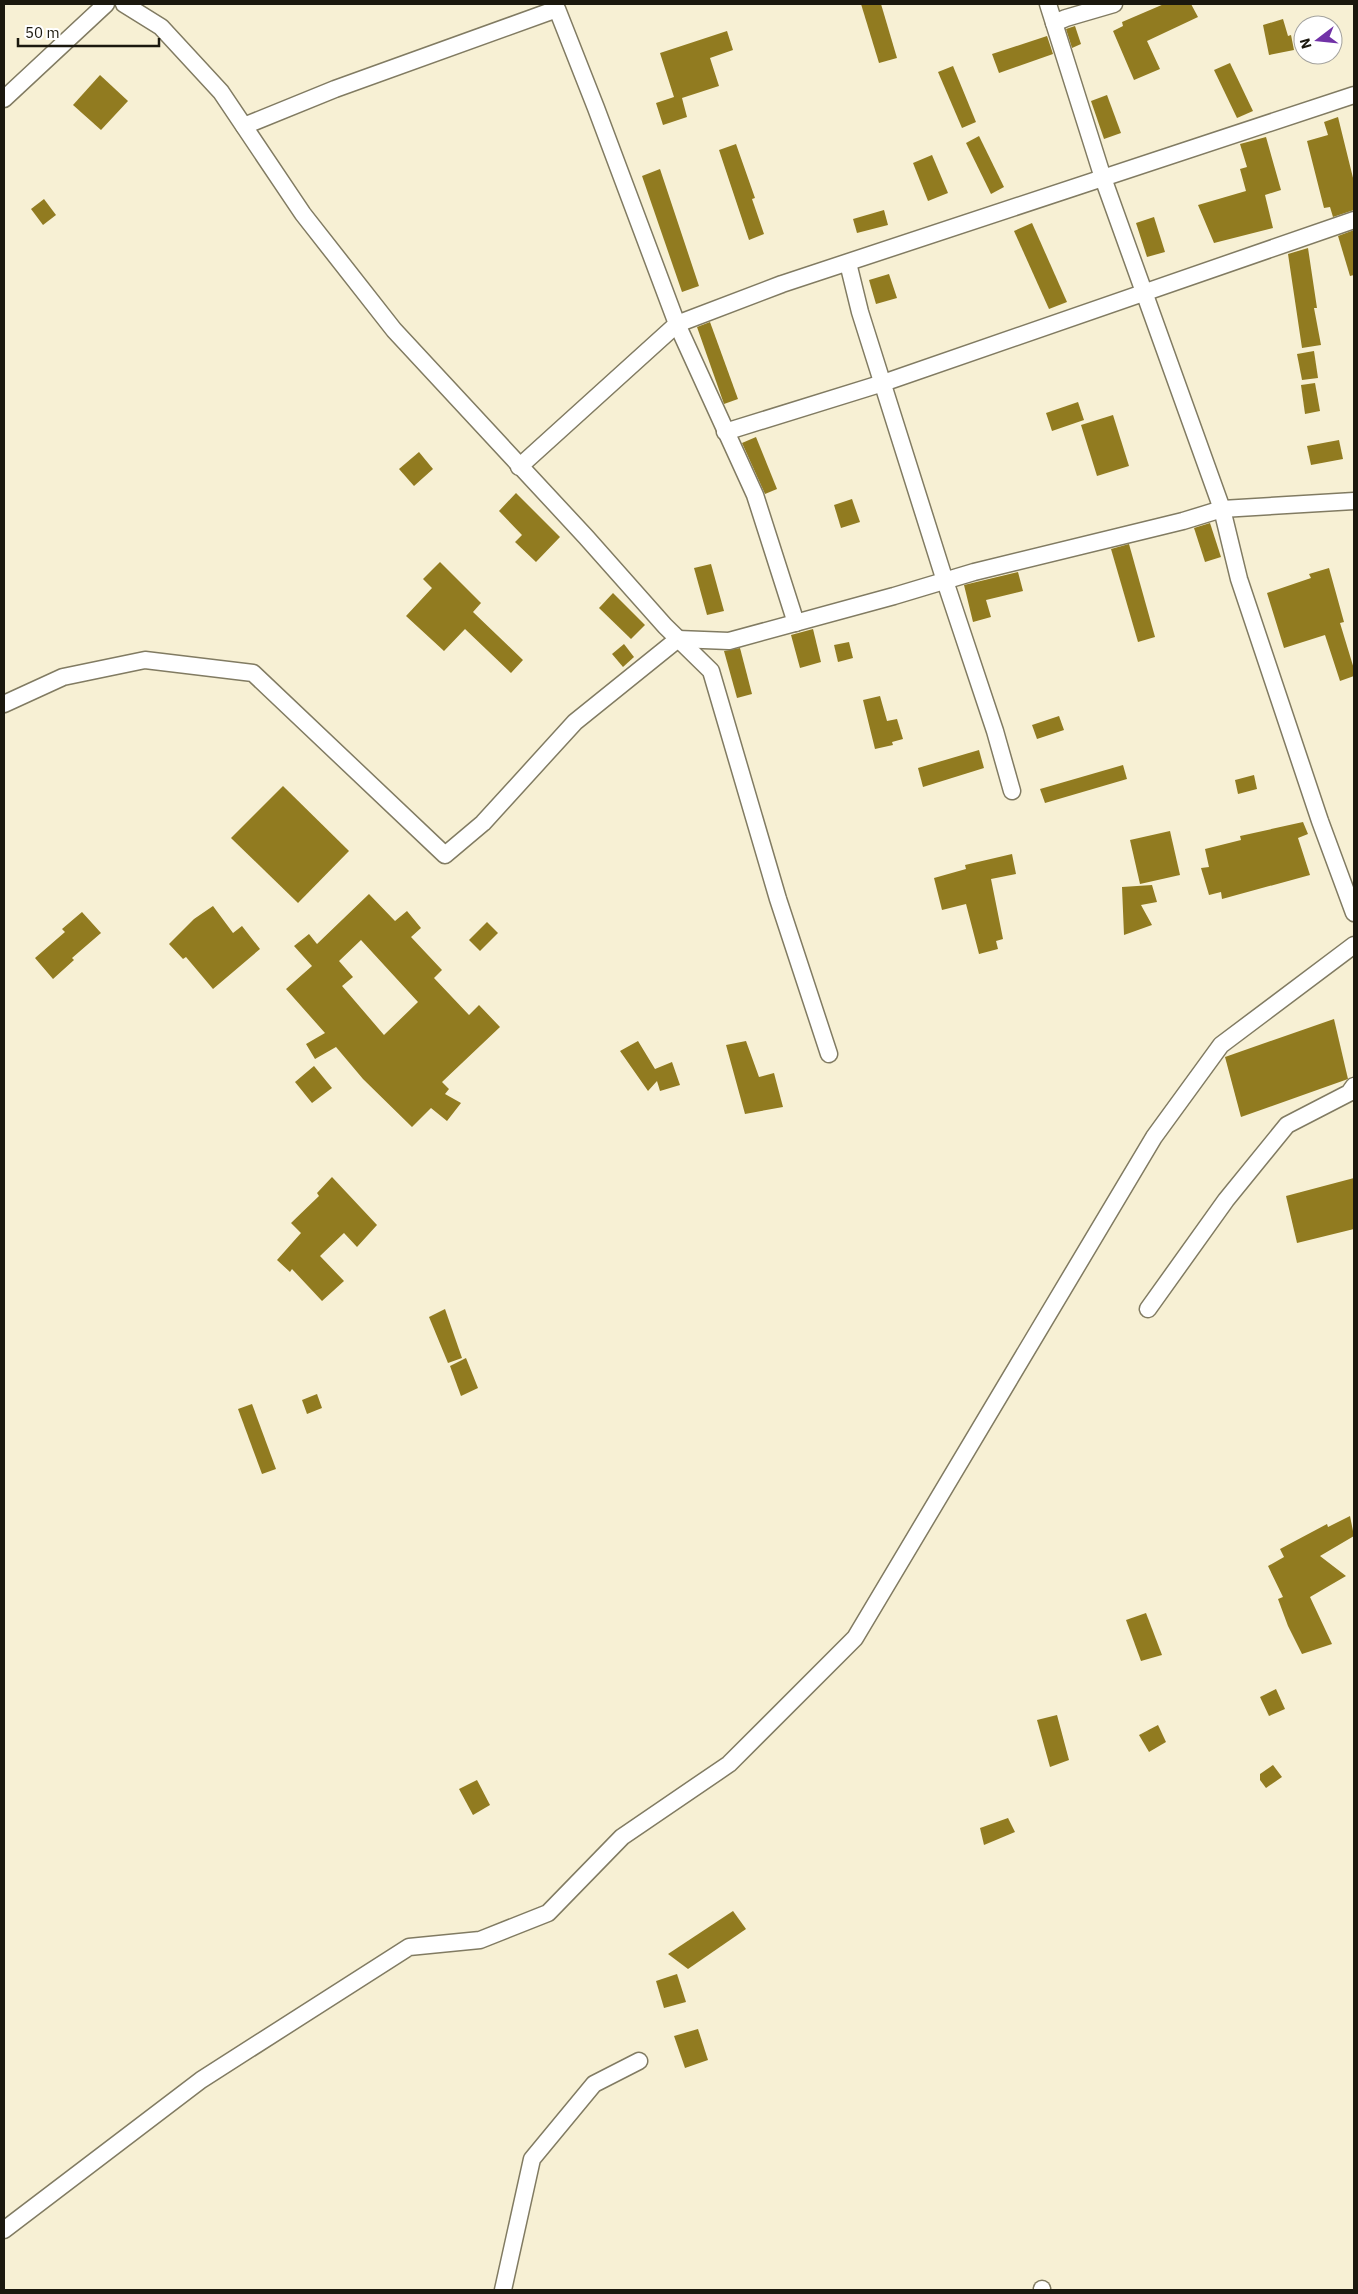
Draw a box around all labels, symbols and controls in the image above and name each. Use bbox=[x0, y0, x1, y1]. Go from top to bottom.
scale bar bbox=[18, 15, 159, 47]
north arrow bbox=[1293, 15, 1343, 65]
text: 50 m bbox=[25, 23, 60, 42]
text: N bbox=[1295, 36, 1316, 51]

